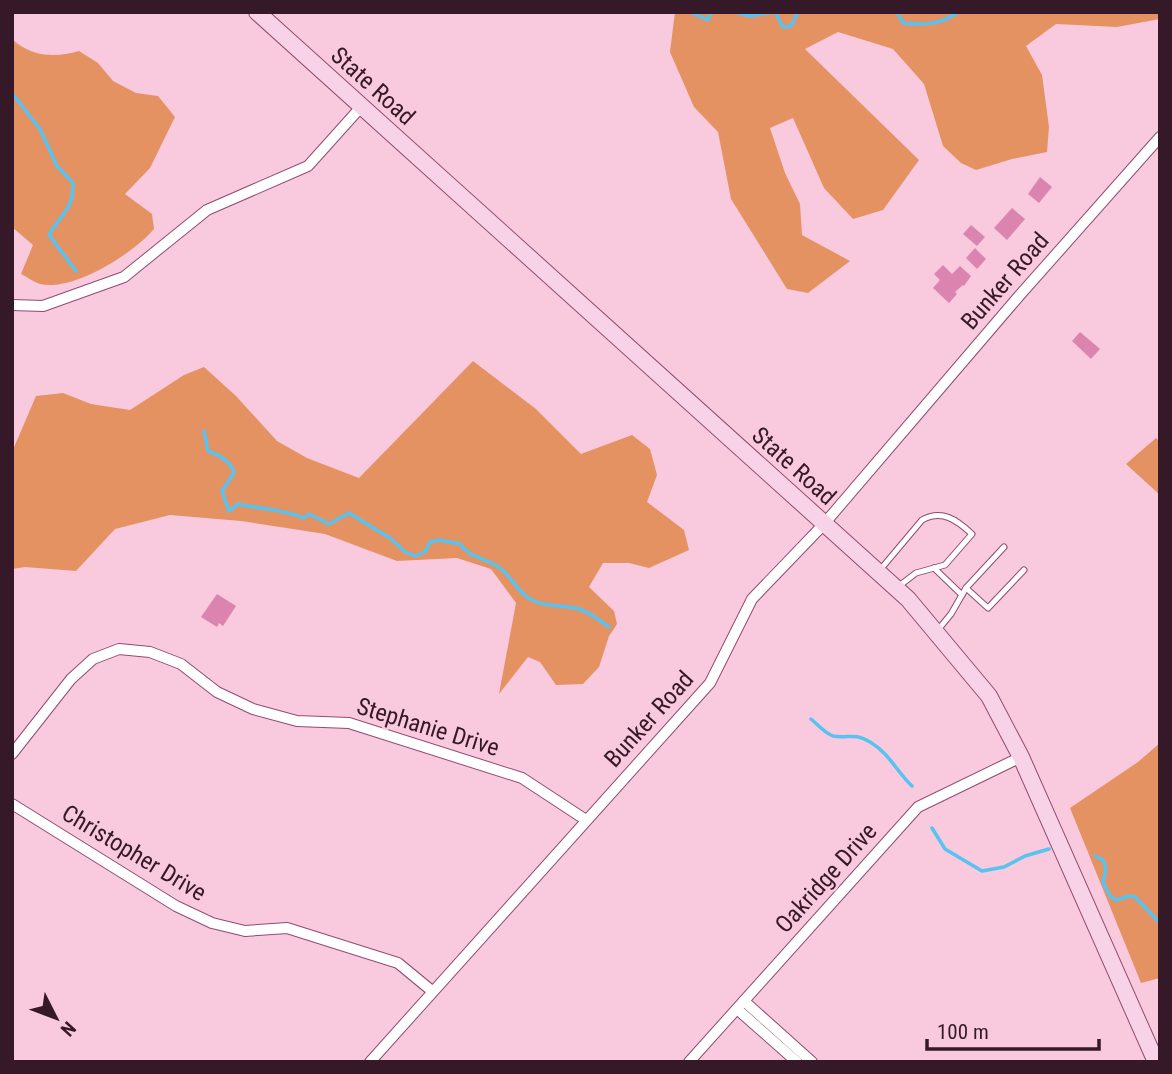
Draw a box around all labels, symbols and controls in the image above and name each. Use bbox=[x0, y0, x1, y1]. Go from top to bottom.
street label: State Road bbox=[325, 41, 421, 131]
street label: Bunker Road bbox=[955, 227, 1055, 335]
street label: State Road bbox=[746, 421, 842, 511]
street label: Bunker Road bbox=[599, 665, 699, 773]
street label: Stephanie Drive bbox=[353, 692, 503, 762]
street label: Christopher Drive bbox=[57, 799, 211, 907]
street label: Oakridge Drive bbox=[769, 817, 883, 939]
north arrow bbox=[21, 983, 91, 1053]
scale bar bbox=[927, 1007, 1098, 1052]
text: N bbox=[56, 1017, 81, 1041]
text: 100 m bbox=[937, 1020, 989, 1044]

